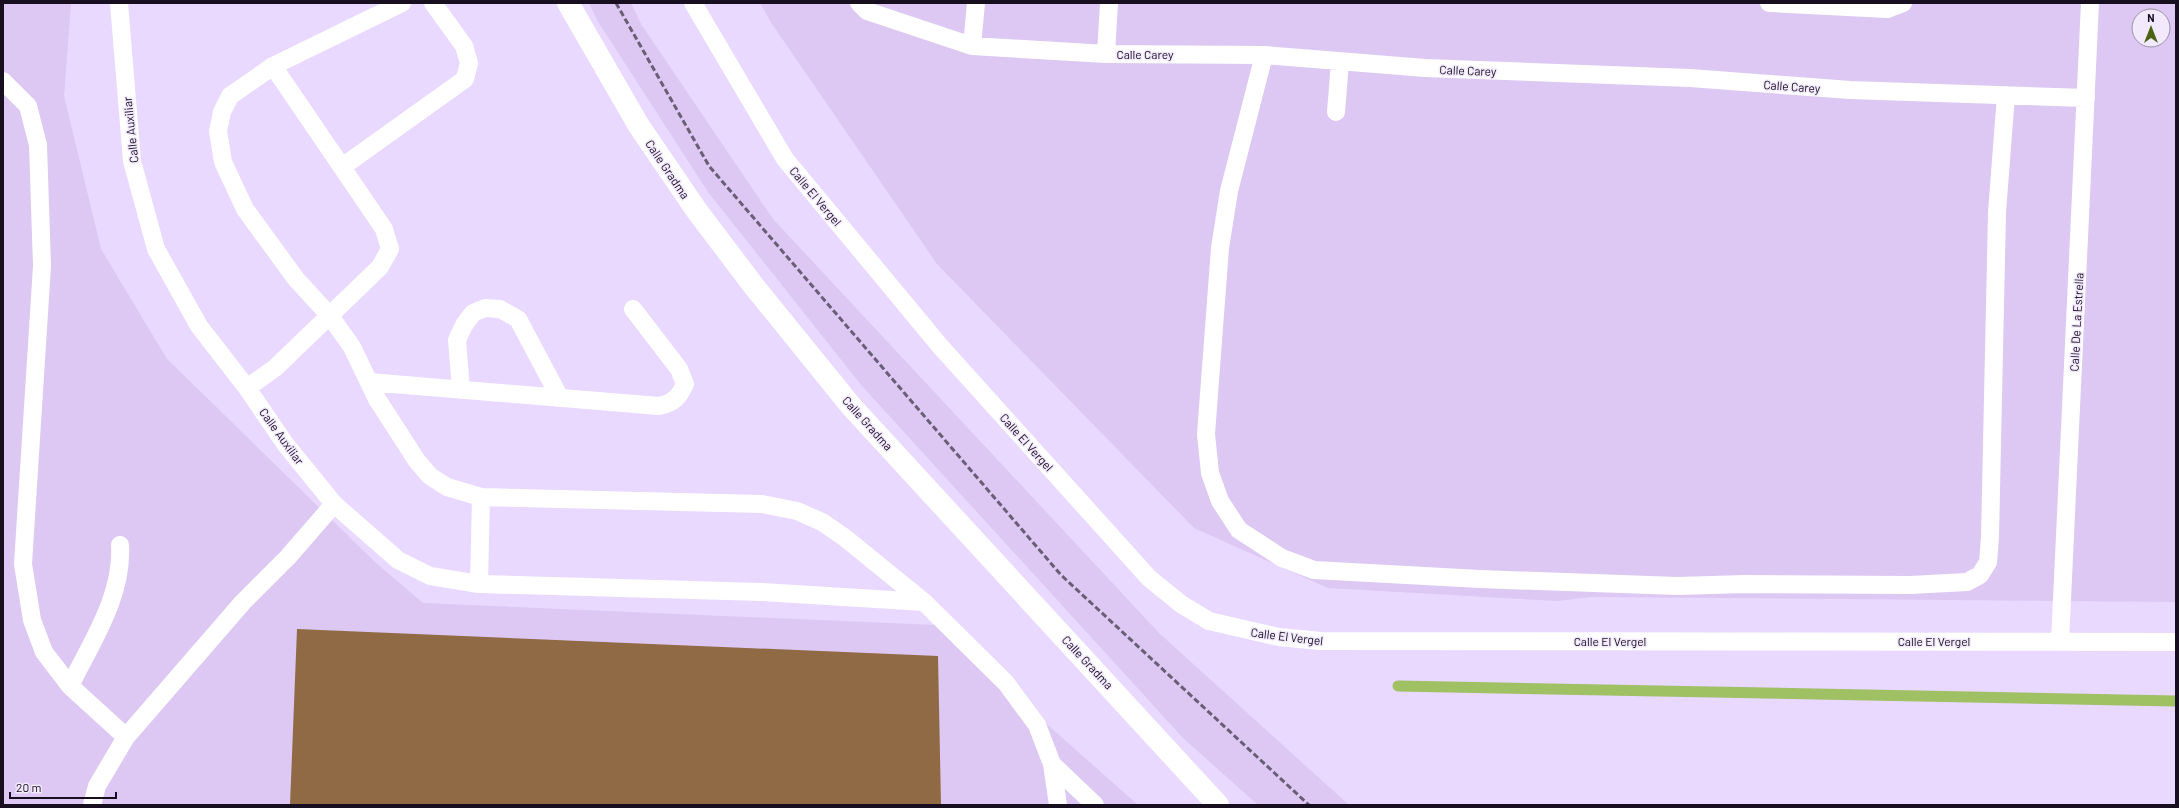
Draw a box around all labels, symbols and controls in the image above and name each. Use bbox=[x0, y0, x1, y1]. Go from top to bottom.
north arrow bbox=[2131, 8, 2171, 48]
text: N bbox=[2147, 11, 2155, 24]
street label: Calle Carey bbox=[1116, 47, 1174, 61]
street label: Calle Carey bbox=[1439, 62, 1497, 78]
street label: Calle Carey bbox=[1763, 77, 1821, 95]
street label: Calle Auxiliar bbox=[119, 96, 140, 164]
street label: Calle Gradma bbox=[643, 137, 693, 201]
street label: Calle El Vergel bbox=[787, 164, 845, 228]
street label: Calle De La Estrella bbox=[2066, 272, 2086, 372]
street label: Calle Gradma bbox=[840, 393, 896, 453]
street label: Calle Auxiliar bbox=[257, 405, 308, 468]
street label: Calle El Vergel bbox=[997, 410, 1057, 474]
street label: Calle El Vergel bbox=[1250, 625, 1324, 647]
street label: Calle Gradma bbox=[1060, 632, 1116, 692]
street label: Calle El Vergel bbox=[1574, 634, 1646, 648]
street label: Calle El Vergel bbox=[1898, 634, 1970, 648]
scale bar bbox=[10, 774, 116, 800]
text: 20 m bbox=[16, 780, 42, 794]

